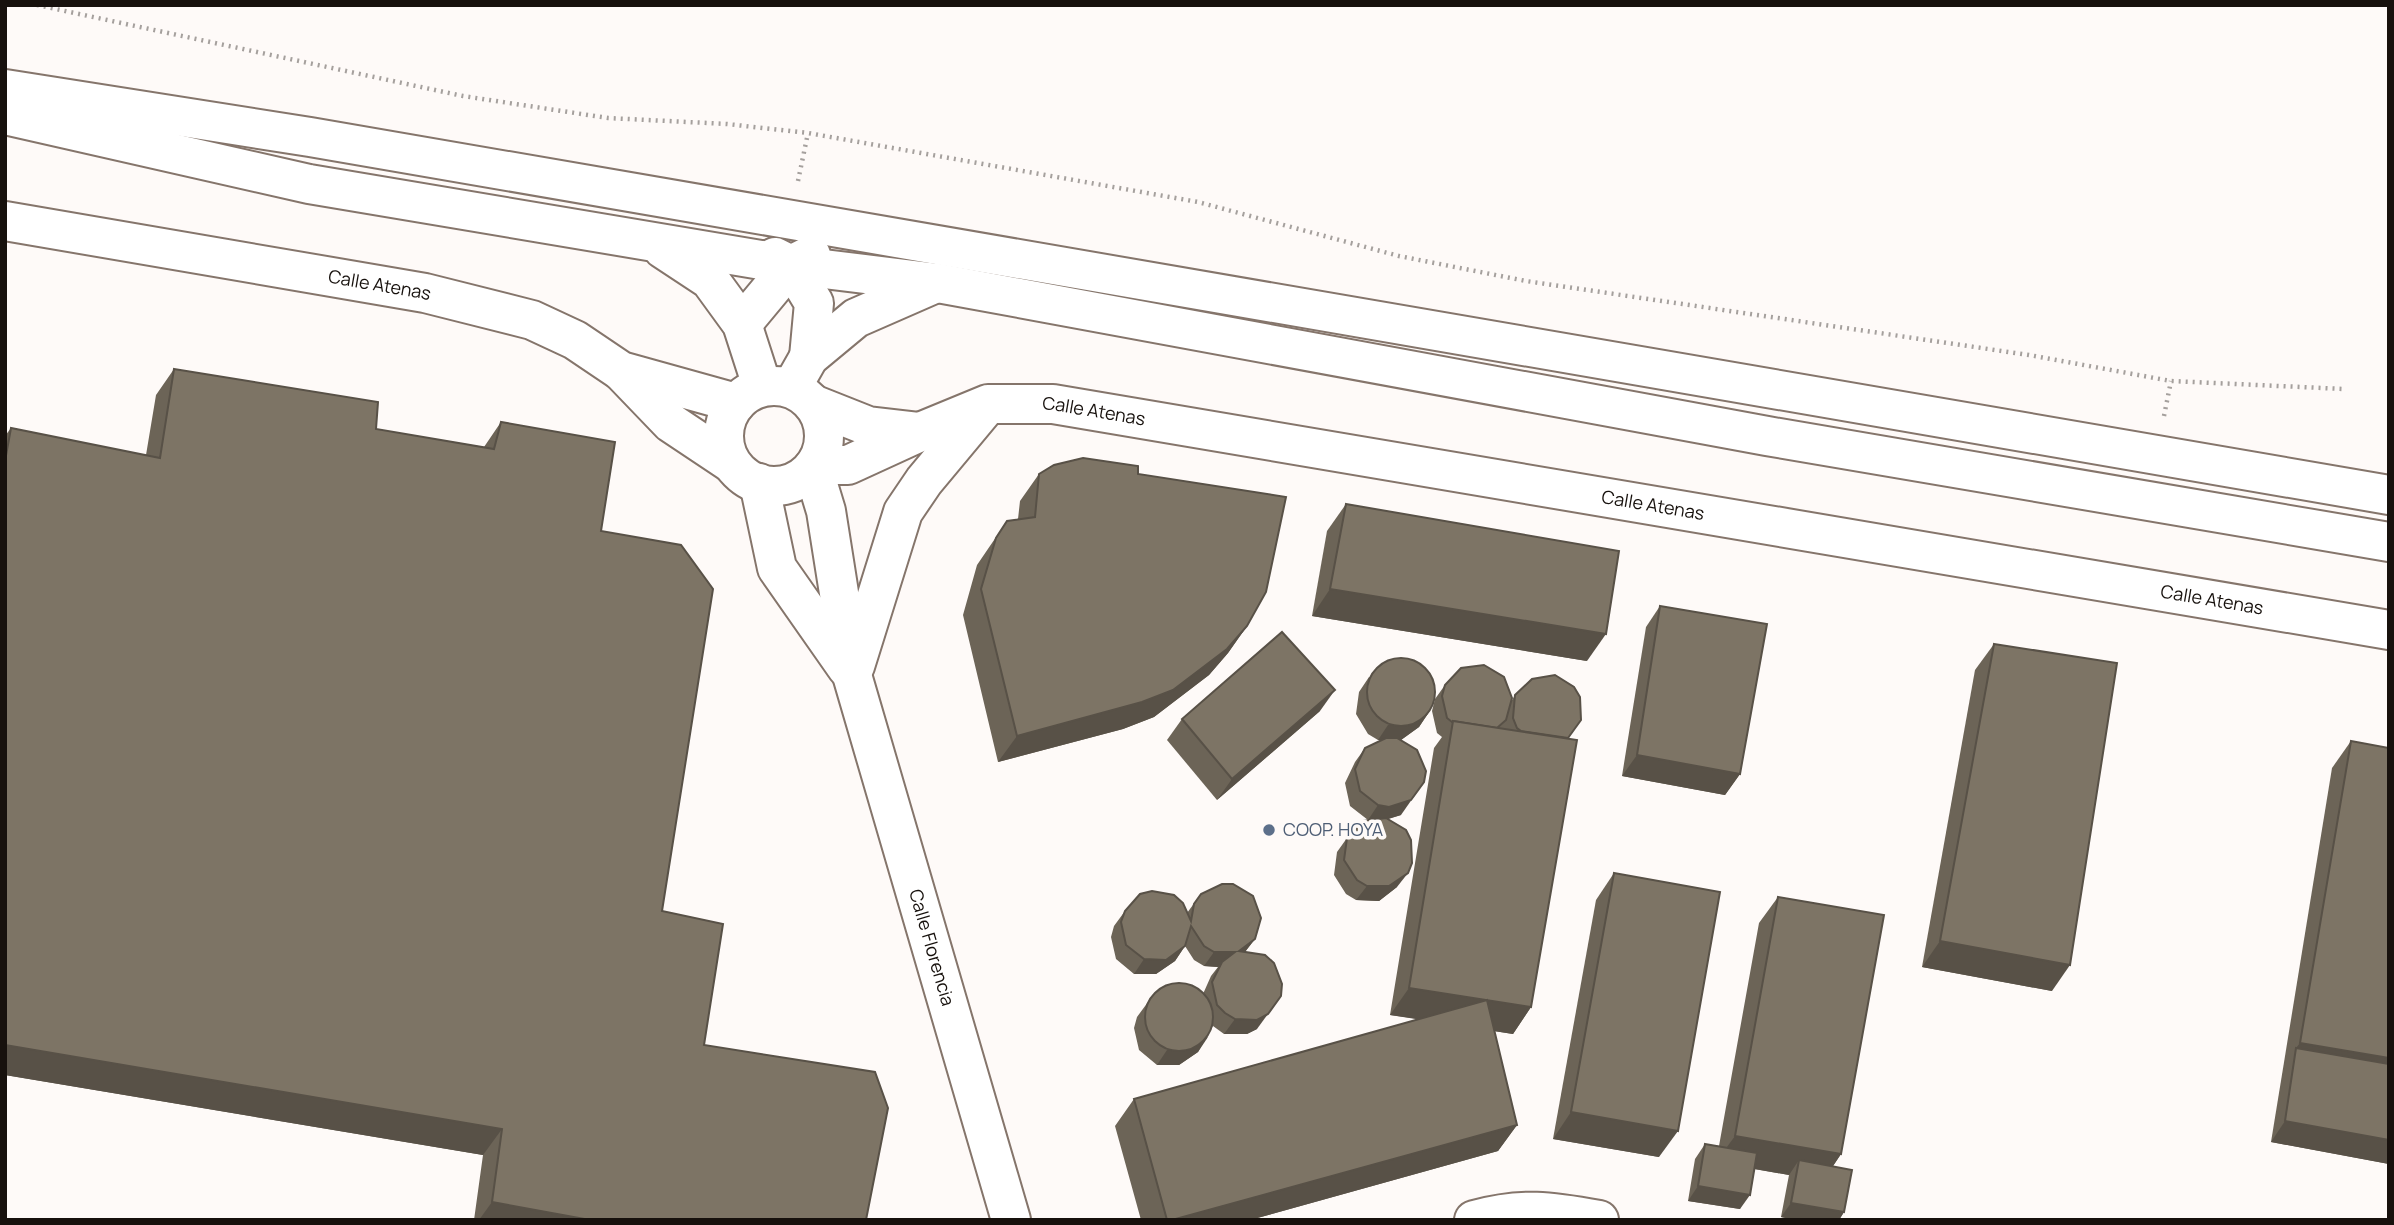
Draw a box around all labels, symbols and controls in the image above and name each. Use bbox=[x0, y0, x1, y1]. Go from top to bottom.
street label: Calle Atenas bbox=[327, 264, 434, 305]
street label: Calle Atenas bbox=[1043, 391, 1147, 430]
street label: Calle Atenas bbox=[1600, 484, 1706, 525]
street label: Calle Atenas bbox=[2159, 579, 2265, 620]
place label: COOP. HOYA bbox=[1283, 817, 1384, 841]
marker: COOP. HOYA bbox=[1261, 822, 1277, 838]
street label: Calle Florencia bbox=[904, 886, 961, 1009]

